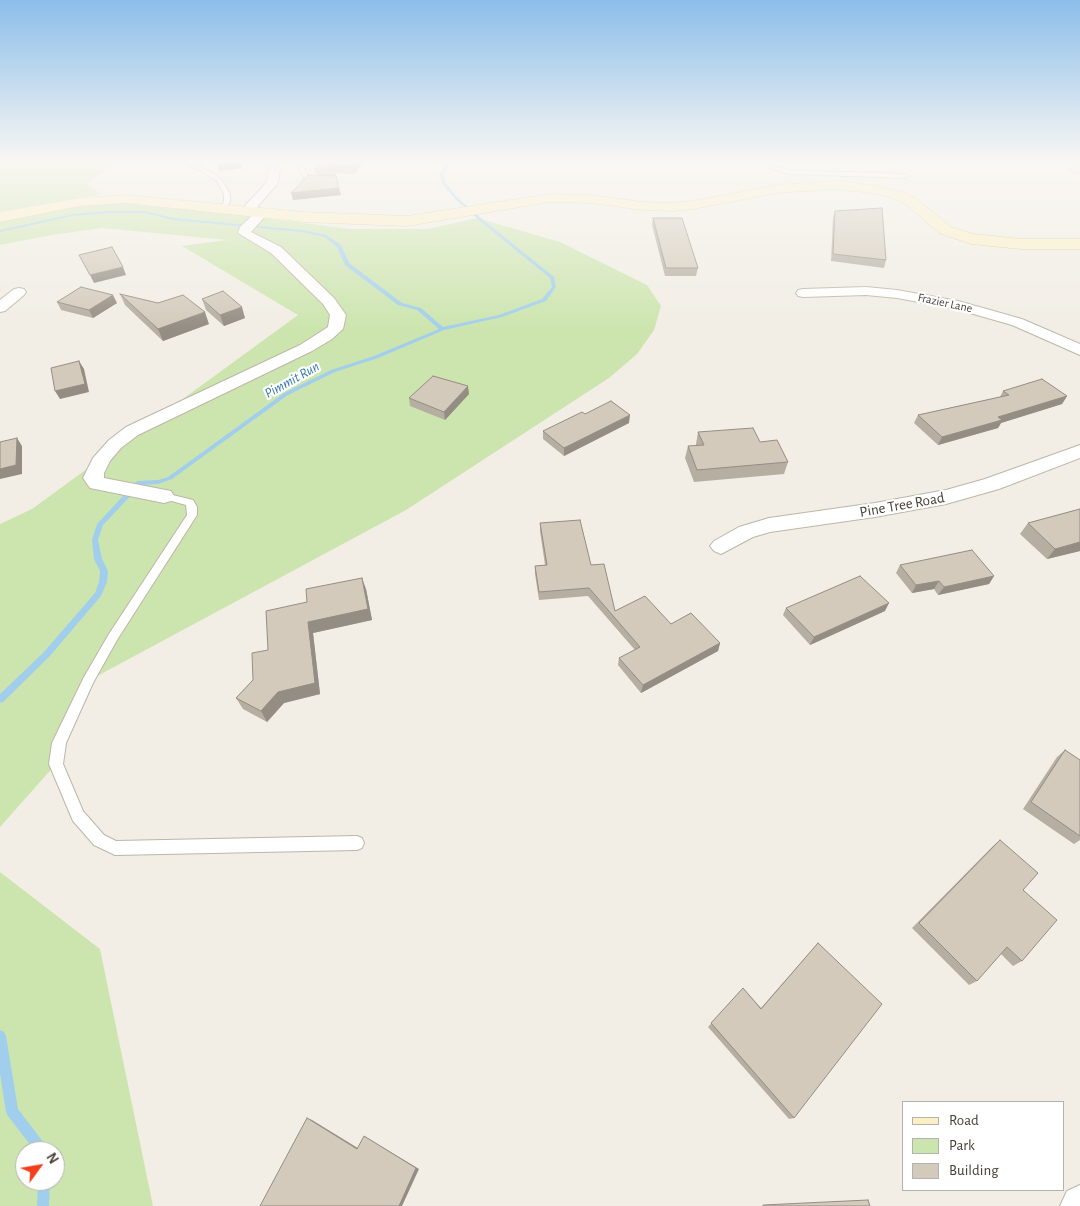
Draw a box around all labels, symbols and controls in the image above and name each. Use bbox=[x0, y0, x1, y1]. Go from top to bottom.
street label: Frazier Lane bbox=[916, 290, 974, 316]
water label: Pimmit Run bbox=[262, 358, 322, 402]
street label: Pine Tree Road bbox=[858, 489, 946, 521]
legend bbox=[902, 1101, 1065, 1191]
text: Road bbox=[949, 1113, 979, 1128]
text: Park bbox=[949, 1138, 975, 1153]
north arrow bbox=[15, 1141, 65, 1191]
text: N bbox=[43, 1151, 60, 1166]
text: Building bbox=[949, 1163, 999, 1178]

